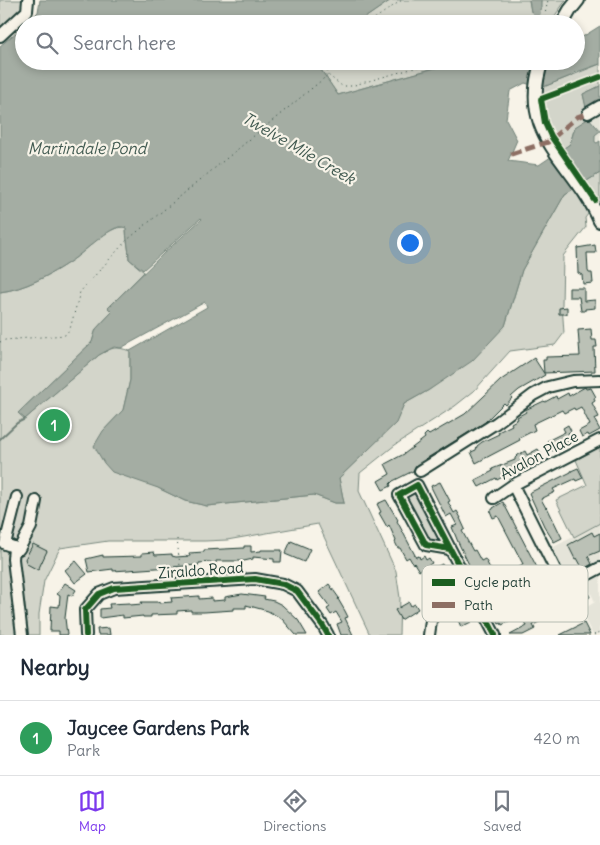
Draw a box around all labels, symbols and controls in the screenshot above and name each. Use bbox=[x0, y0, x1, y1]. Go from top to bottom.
search box bbox=[15, 15, 585, 70]
icon: search bbox=[33, 29, 61, 57]
text: Search here bbox=[73, 31, 176, 55]
water label: Twelve Mile Creek bbox=[239, 108, 360, 189]
water label: Martindale Pond bbox=[28, 138, 149, 158]
your location bbox=[397, 230, 423, 256]
pin: 1 bbox=[38, 406, 70, 444]
street label: Avalon Place bbox=[497, 427, 581, 483]
street label: Ziraldo Road bbox=[158, 558, 245, 582]
legend bbox=[422, 565, 588, 622]
text: Cycle path bbox=[464, 573, 531, 591]
text: Path bbox=[464, 596, 493, 614]
text: Nearby bbox=[20, 654, 90, 681]
text: Jaycee Gardens Park bbox=[67, 716, 249, 740]
text: 1 bbox=[33, 728, 39, 748]
text: 420 m bbox=[534, 728, 580, 748]
text: Park bbox=[67, 740, 100, 760]
tab: Map bbox=[78, 787, 106, 835]
tab: Directions bbox=[263, 787, 326, 835]
tab: Saved bbox=[483, 787, 522, 835]

